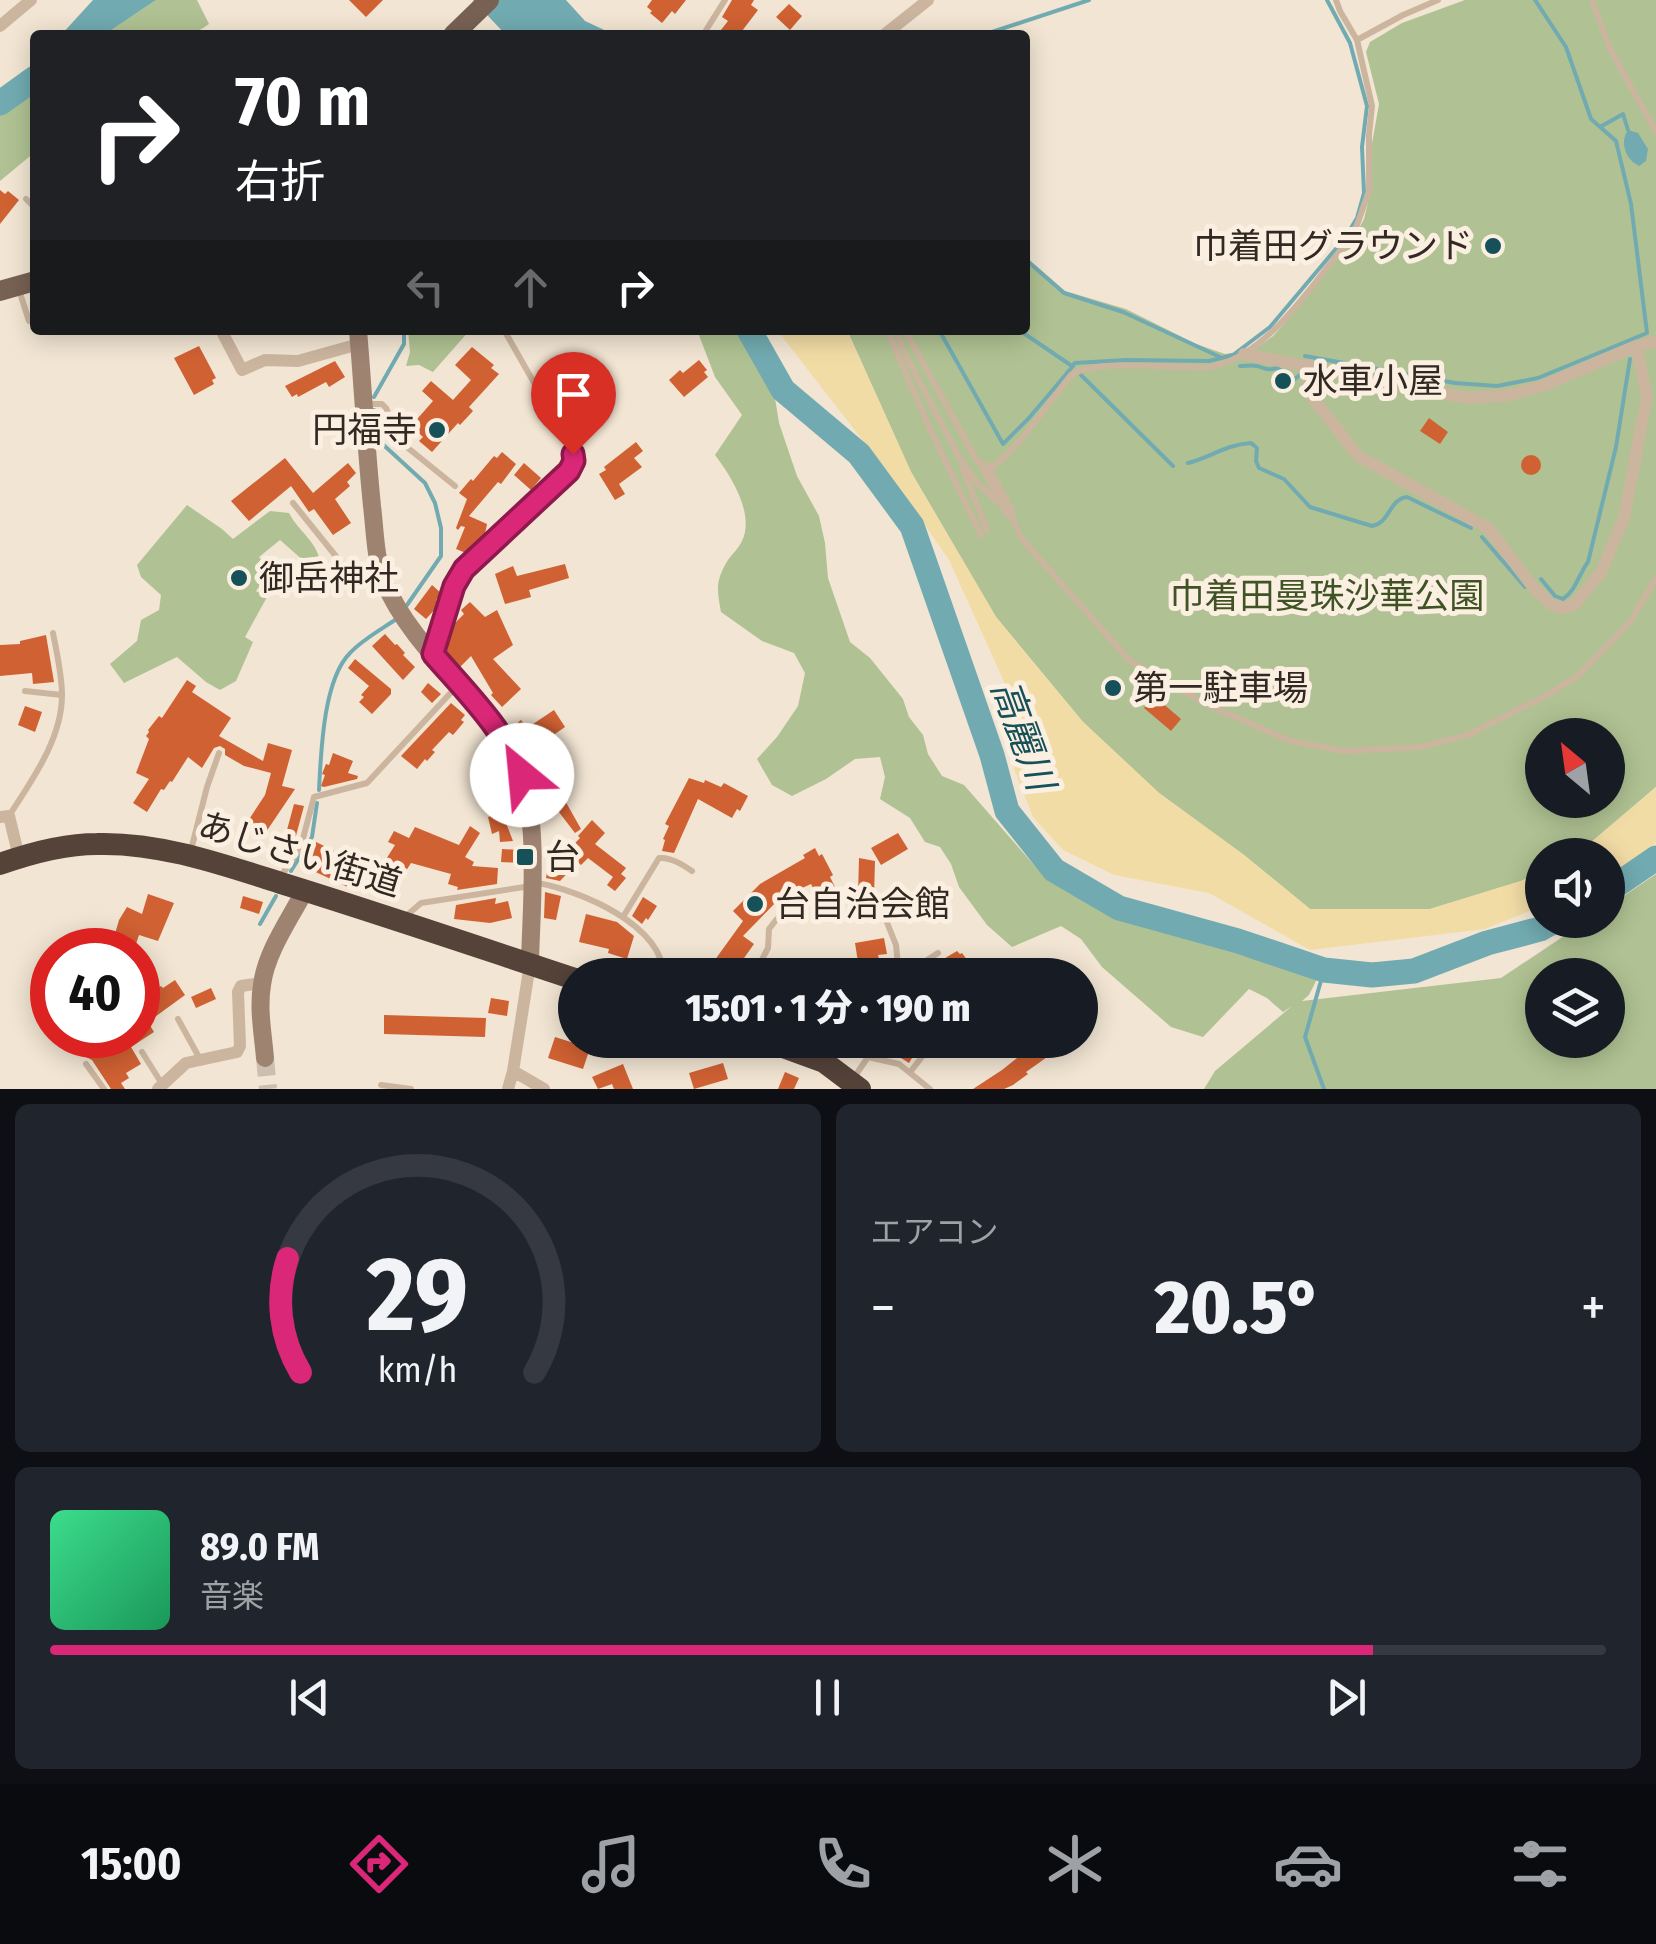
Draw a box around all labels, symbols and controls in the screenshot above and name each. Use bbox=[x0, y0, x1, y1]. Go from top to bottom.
text: 70 m bbox=[235, 60, 370, 144]
icon: right bbox=[70, 70, 200, 200]
text: 右折 bbox=[235, 155, 325, 209]
place label: 巾着田グラウンド bbox=[1193, 225, 1473, 267]
marker: 巾着田グラウンド bbox=[1482, 235, 1504, 257]
icon: left bbox=[398, 260, 453, 315]
icon: ahead bbox=[503, 260, 558, 315]
icon: right bbox=[608, 260, 663, 315]
pin bbox=[531, 352, 616, 455]
place label: 水車小屋 bbox=[1303, 360, 1443, 402]
icon: arrive bbox=[546, 367, 601, 422]
marker: 水車小屋 bbox=[1272, 370, 1294, 392]
place label: 円福寺 bbox=[312, 409, 417, 451]
marker: 円福寺 bbox=[426, 419, 448, 441]
place label: 御岳神社 bbox=[259, 557, 399, 599]
marker: 御岳神社 bbox=[228, 567, 250, 589]
park label: 巾着田曼珠沙華公園 bbox=[1169, 575, 1485, 617]
place label: 第一駐車場 bbox=[1133, 667, 1308, 709]
water label: 高麗川 bbox=[982, 674, 1065, 800]
marker: 第一駐車場 bbox=[1102, 677, 1124, 699]
north arrow bbox=[1525, 718, 1625, 818]
map controls bbox=[1525, 718, 1625, 1058]
position arrow bbox=[470, 723, 574, 827]
street label: あじさい街道 bbox=[193, 803, 407, 905]
place label: 台 bbox=[545, 836, 580, 878]
button: sound bbox=[1525, 838, 1625, 938]
marker: 台 bbox=[514, 846, 536, 868]
place label: 台自治会館 bbox=[775, 883, 950, 925]
marker: 台自治会館 bbox=[744, 893, 766, 915]
speed limit sign: 40 bbox=[30, 928, 160, 1058]
button: layers bbox=[1525, 958, 1625, 1058]
text: 15:01 · 1 分 · 190 m bbox=[685, 985, 971, 1031]
text: エアコン bbox=[871, 1213, 999, 1251]
text: 29 bbox=[366, 1233, 468, 1358]
text: 20.5° bbox=[1155, 1263, 1322, 1353]
text: − bbox=[871, 1275, 895, 1341]
text: + bbox=[1581, 1275, 1606, 1341]
text: km/h bbox=[378, 1349, 458, 1391]
text: 89.0 FM bbox=[200, 1524, 319, 1570]
text: 音楽 bbox=[200, 1577, 264, 1615]
icon: previous bbox=[282, 1670, 337, 1725]
icon: pause bbox=[800, 1670, 855, 1725]
icon: next bbox=[1319, 1670, 1374, 1725]
icon: directions bbox=[344, 1829, 414, 1899]
icon: music bbox=[576, 1829, 646, 1899]
icon: phone bbox=[808, 1829, 878, 1899]
icon: climate bbox=[1040, 1829, 1110, 1899]
icon: car bbox=[1273, 1829, 1343, 1899]
icon: filters bbox=[1505, 1829, 1575, 1899]
text: 15:00 bbox=[81, 1837, 182, 1891]

